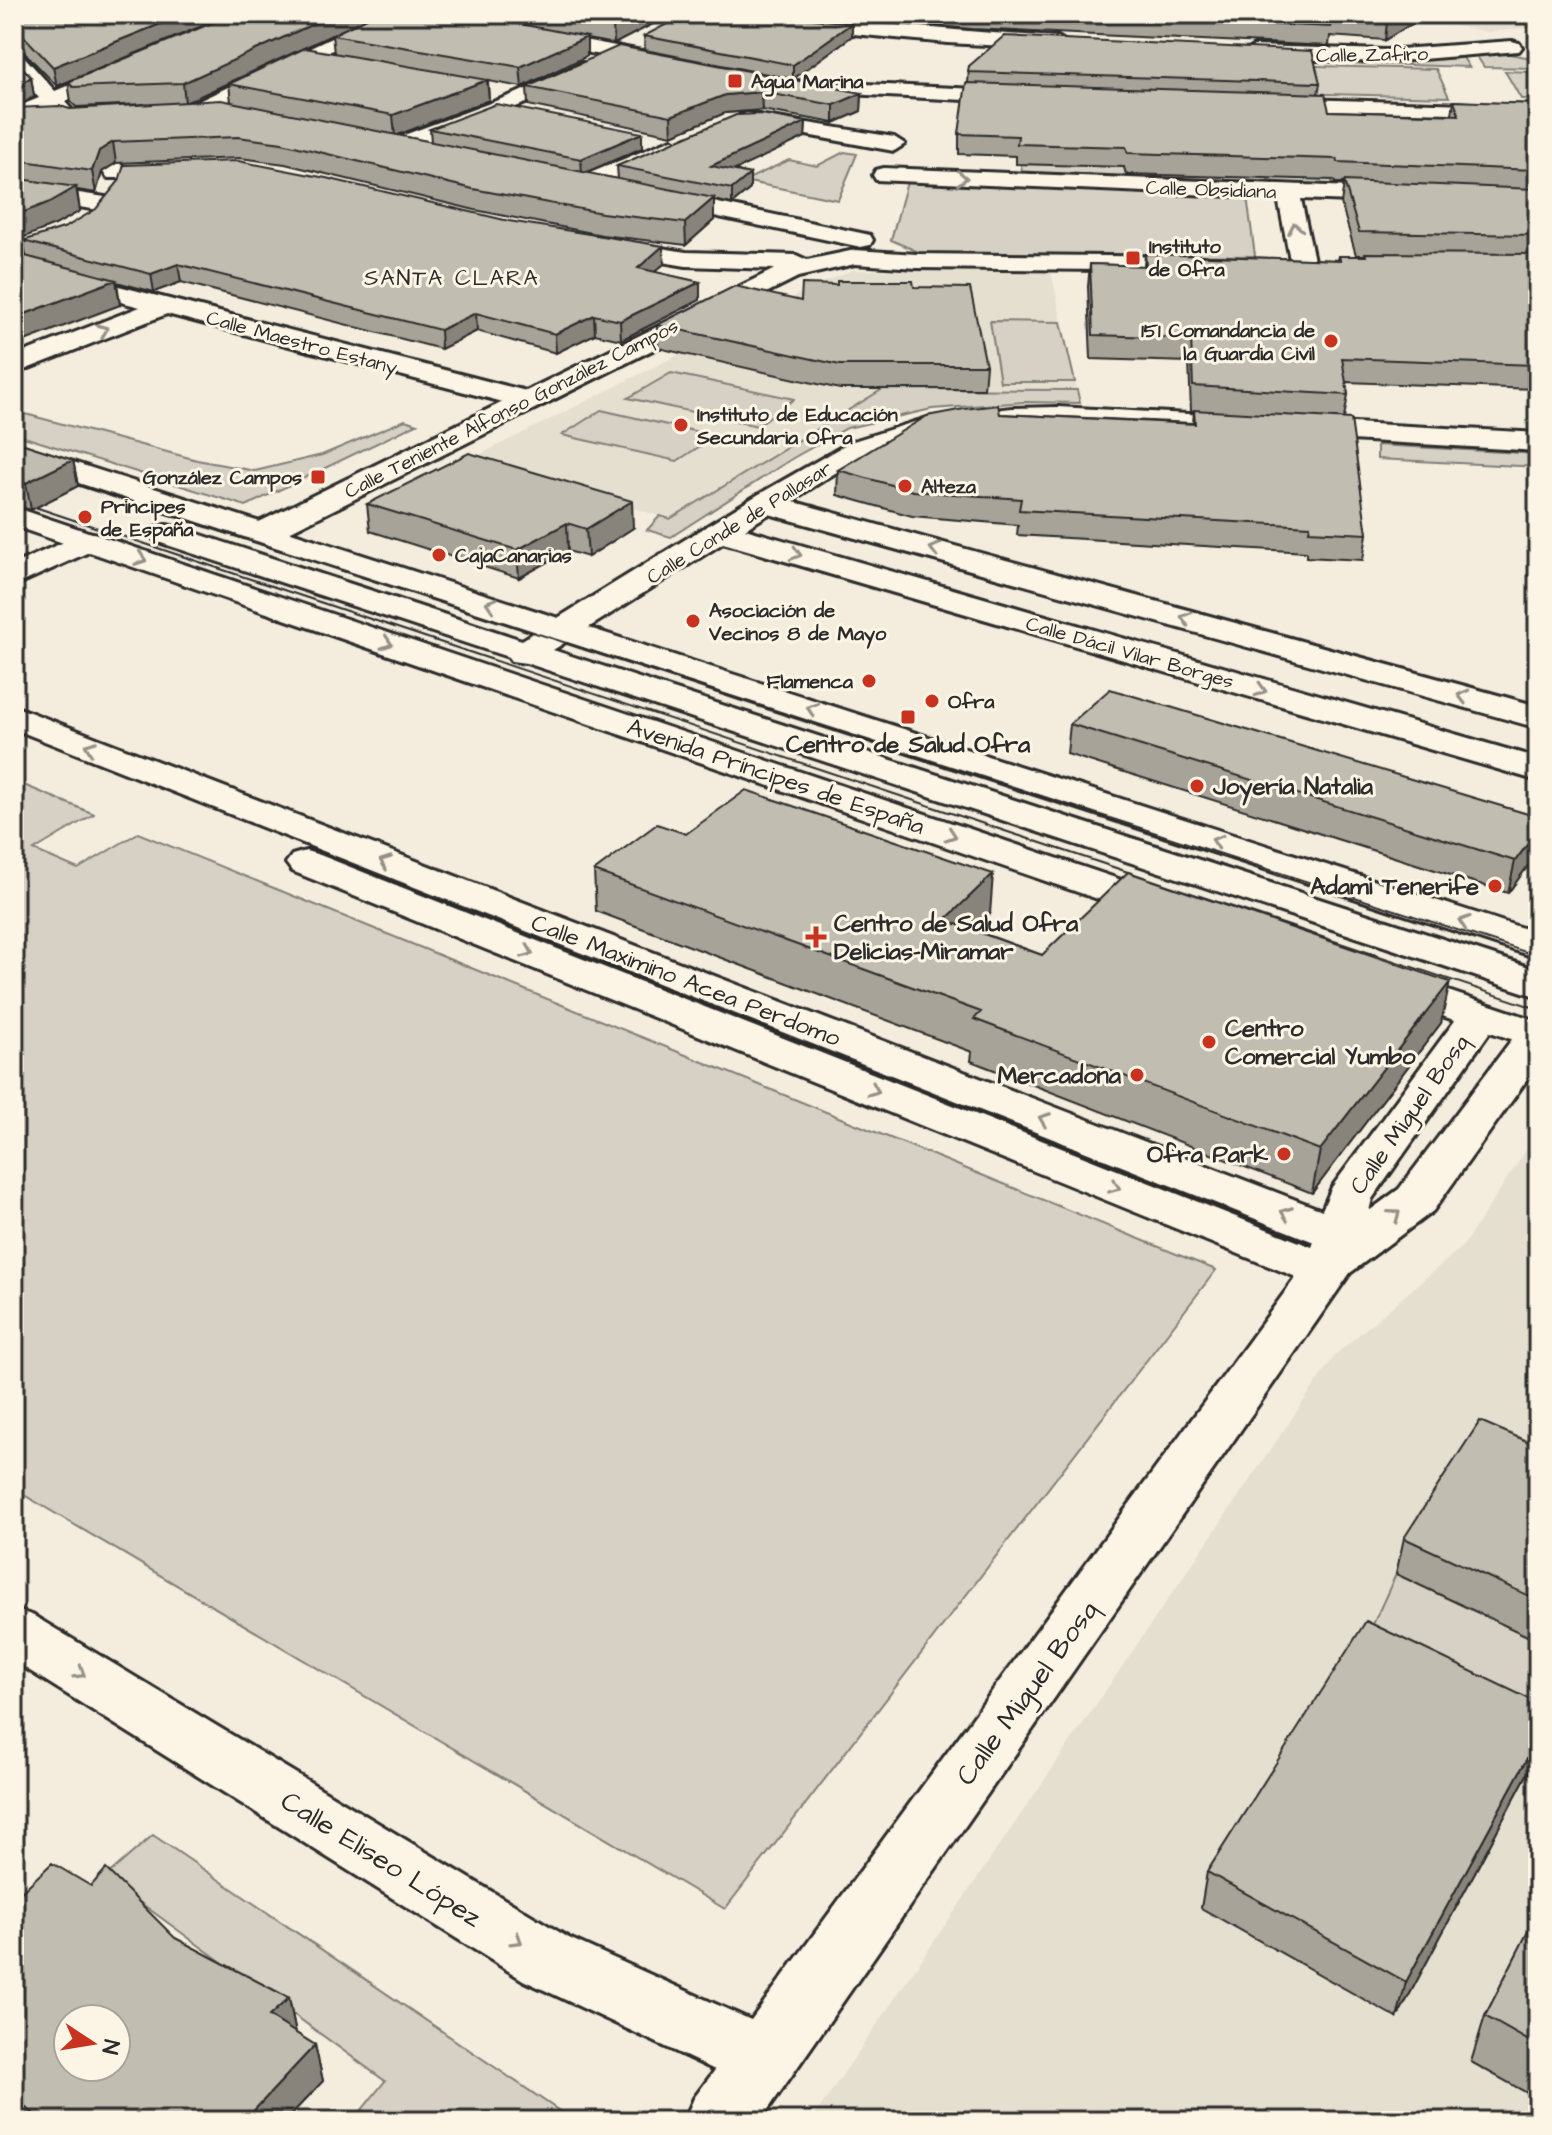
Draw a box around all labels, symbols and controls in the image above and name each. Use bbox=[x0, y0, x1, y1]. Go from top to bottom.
street label: Calle Zafiro bbox=[1316, 40, 1429, 70]
place label: Agua Marina bbox=[751, 68, 864, 97]
marker: Agua Marina bbox=[726, 72, 744, 90]
one-way arrow bbox=[956, 170, 969, 187]
street label: Calle Obsidiana bbox=[1145, 174, 1277, 206]
one-way arrow bbox=[1288, 222, 1305, 235]
place label: Instituto de Ofra bbox=[1148, 233, 1225, 284]
marker: Instituto de Ofra bbox=[1124, 249, 1142, 267]
district label: SANTA CLARA bbox=[364, 263, 540, 294]
street label: Calle Maestro Estany bbox=[203, 304, 400, 383]
street label: Calle Teniente Alfonso González Campos bbox=[340, 312, 683, 506]
place label: 151 Comandancia de la Guardia Civil bbox=[1141, 317, 1315, 368]
one-way arrow bbox=[95, 324, 109, 340]
marker: 151 Comandancia de la Guardia Civil bbox=[1322, 332, 1340, 350]
place label: Instituto de Educación Secundaria Ofra bbox=[696, 401, 898, 452]
marker: Instituto de Educación Secundaria Ofra bbox=[672, 416, 690, 434]
street label: Calle Conde de Pallasar bbox=[642, 454, 838, 591]
place label: González Campos bbox=[143, 464, 302, 492]
marker: González Campos bbox=[309, 468, 327, 486]
place label: Alteza bbox=[921, 473, 977, 501]
marker: Alteza bbox=[896, 477, 914, 495]
place label: Principes de España bbox=[100, 493, 194, 544]
marker: Principes de España bbox=[76, 508, 94, 526]
one-way arrow bbox=[929, 541, 943, 558]
place label: CajaCanarias bbox=[455, 542, 572, 570]
one-way arrow bbox=[789, 545, 803, 561]
marker: CajaCanarias bbox=[430, 546, 448, 564]
one-way arrow bbox=[133, 549, 147, 565]
place label: Asociación de Vecinos 8 de Mayo bbox=[708, 597, 887, 649]
one-way arrow bbox=[484, 598, 498, 614]
street label: Calle Dácil Vilar Borges bbox=[1022, 610, 1237, 697]
one-way arrow bbox=[1179, 611, 1193, 627]
marker: Asociación de Vecinos 8 de Mayo bbox=[684, 612, 702, 630]
one-way arrow bbox=[379, 633, 393, 649]
place label: Flamenca bbox=[767, 668, 854, 696]
marker: Flamenca bbox=[860, 672, 878, 690]
one-way arrow bbox=[1253, 681, 1267, 697]
place label: Ofra bbox=[948, 688, 995, 716]
one-way arrow bbox=[1456, 689, 1470, 706]
marker: Ofra bbox=[923, 692, 941, 710]
one-way arrow bbox=[805, 702, 819, 718]
marker: Centro de Salud Ofra bbox=[899, 708, 917, 726]
street label: Avenida Príncipes de España bbox=[622, 710, 929, 844]
place label: Centro de Salud Ofra bbox=[786, 728, 1031, 762]
one-way arrow bbox=[84, 740, 98, 757]
place label: Joyería Natalia bbox=[1212, 770, 1374, 806]
marker: Joyería Natalia bbox=[1188, 777, 1206, 795]
one-way arrow bbox=[943, 826, 957, 842]
one-way arrow bbox=[1210, 834, 1224, 850]
one-way arrow bbox=[378, 855, 392, 872]
place label: Adami Tenerife bbox=[1310, 870, 1479, 904]
marker: Adami Tenerife bbox=[1486, 877, 1504, 895]
street label: Calle Maximino Acea Perdomo bbox=[526, 906, 846, 1056]
place label: Centro de Salud Ofra Delicias-Miramar bbox=[834, 907, 1079, 969]
one-way arrow bbox=[1458, 915, 1472, 931]
marker: Centro de Salud Ofra Delicias-Miramar bbox=[805, 926, 827, 948]
one-way arrow bbox=[520, 943, 534, 959]
place label: Centro Comercial Yumbo bbox=[1225, 1012, 1416, 1074]
street label: Calle Miguel Bosq bbox=[1342, 1028, 1479, 1202]
marker: Centro Comercial Yumbo bbox=[1200, 1033, 1218, 1051]
place label: Mercadona bbox=[998, 1059, 1122, 1093]
marker: Mercadona bbox=[1128, 1066, 1146, 1084]
one-way arrow bbox=[866, 1080, 880, 1097]
one-way arrow bbox=[1038, 1112, 1052, 1129]
place label: Ofra Park bbox=[1147, 1138, 1268, 1172]
marker: Ofra Park bbox=[1275, 1145, 1293, 1163]
one-way arrow bbox=[1107, 1177, 1121, 1193]
one-way arrow bbox=[1280, 1206, 1294, 1223]
one-way arrow bbox=[1387, 1211, 1401, 1225]
street label: Calle Miguel Bosq bbox=[947, 1592, 1109, 1794]
one-way arrow bbox=[72, 1663, 86, 1678]
street label: Calle Eliseo López bbox=[273, 1782, 489, 1937]
one-way arrow bbox=[508, 1931, 523, 1946]
north arrow bbox=[52, 2003, 132, 2083]
text: N bbox=[93, 2037, 127, 2057]

